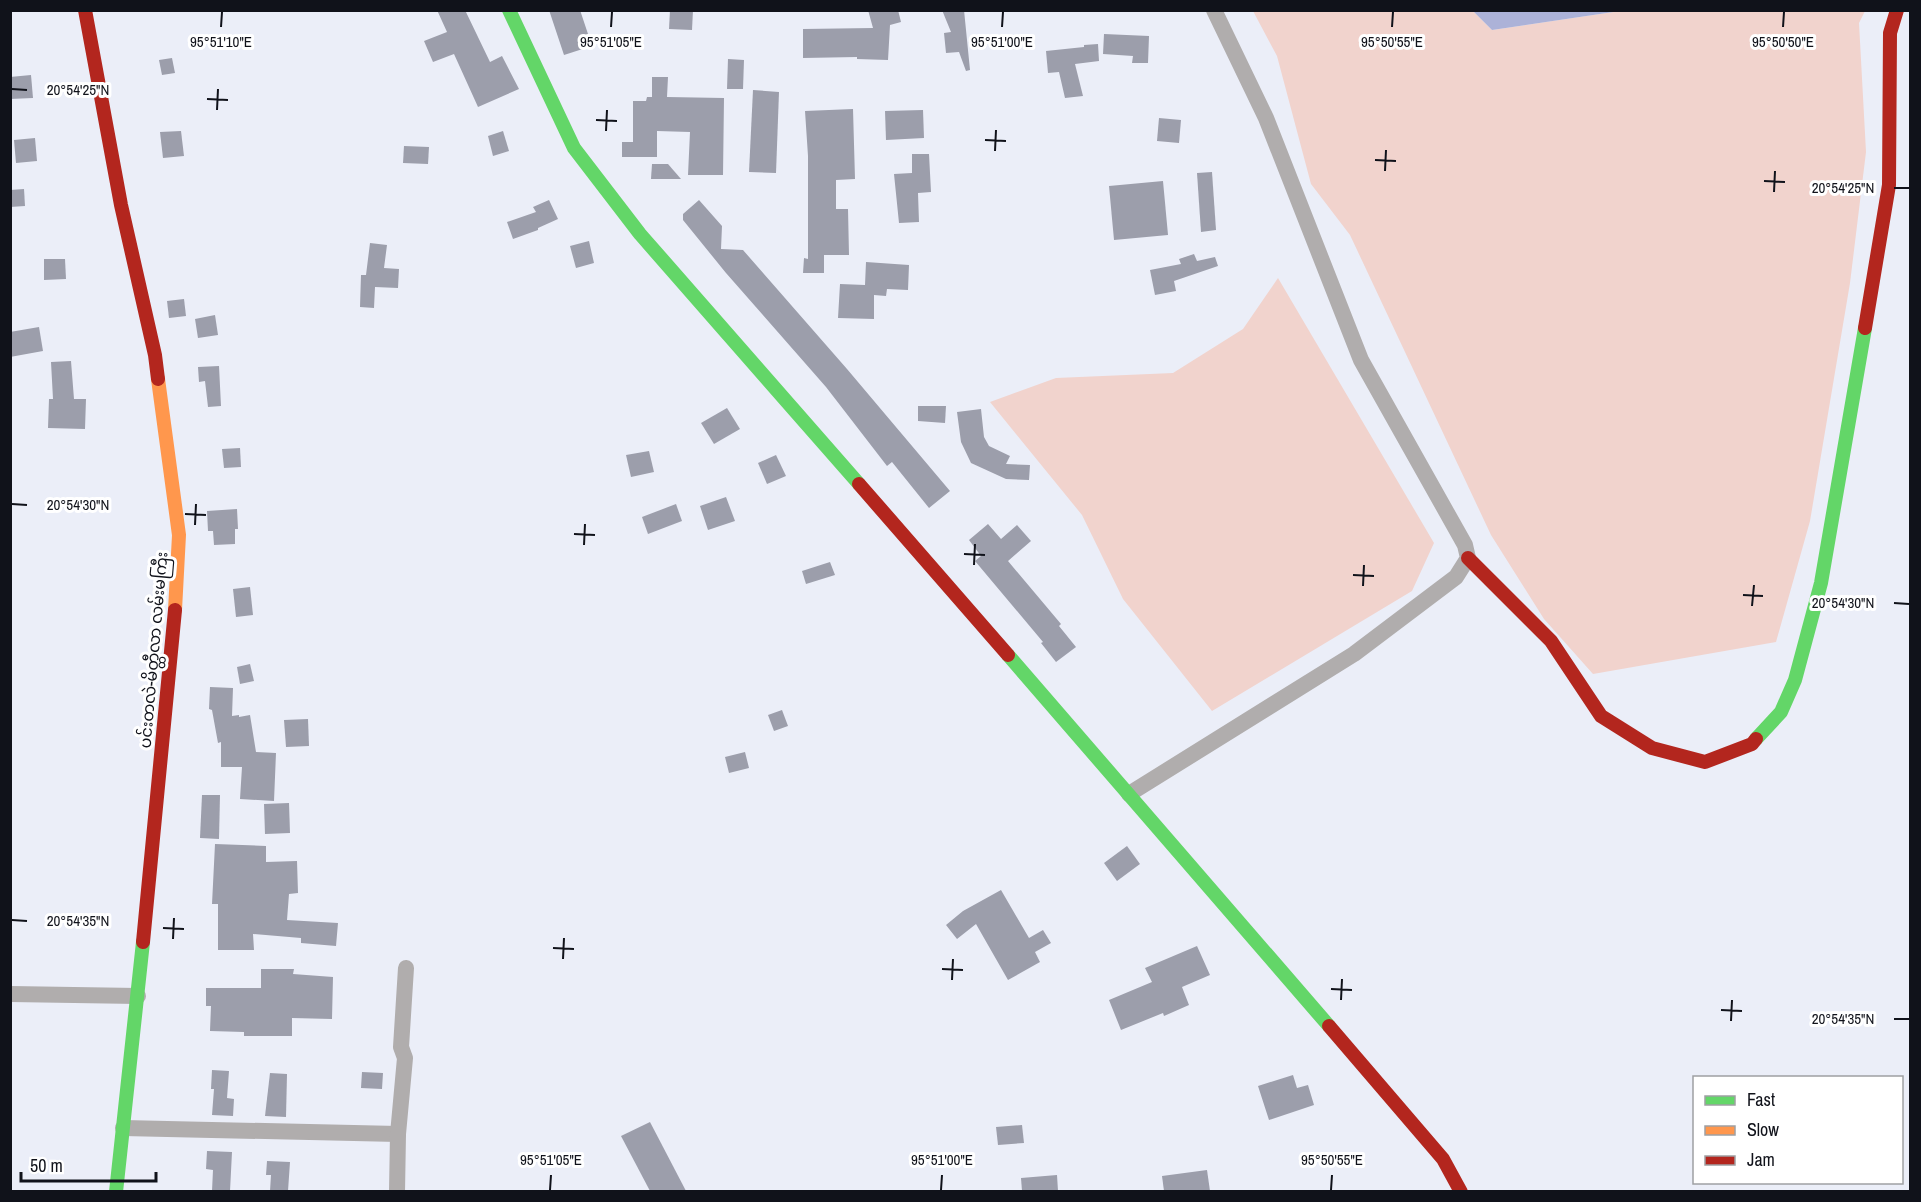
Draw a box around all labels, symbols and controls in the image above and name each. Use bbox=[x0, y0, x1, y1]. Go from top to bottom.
text: 95°51'10"E bbox=[190, 31, 252, 52]
text: 95°51'05"E bbox=[580, 31, 642, 52]
text: 95°51'00"E bbox=[971, 31, 1033, 52]
text: 95°50'55"E bbox=[1361, 31, 1423, 52]
text: 95°50'50"E bbox=[1752, 31, 1814, 52]
text: 20°54'25"N bbox=[47, 79, 109, 100]
text: 20°54'25"N bbox=[1812, 177, 1874, 198]
text: 20°54'30"N bbox=[47, 494, 109, 515]
street label: ပင်းတလဲ-မိတ္ထီလာ လမ်းမကြီး bbox=[133, 551, 176, 749]
text: 20°54'30"N bbox=[1812, 592, 1874, 613]
text: 20°54'35"N bbox=[47, 910, 109, 931]
text: 20°54'35"N bbox=[1812, 1008, 1874, 1029]
legend bbox=[1693, 1076, 1903, 1184]
text: Fast bbox=[1747, 1087, 1775, 1112]
text: Slow bbox=[1747, 1117, 1779, 1142]
scale bar bbox=[21, 1145, 156, 1183]
text: Jam bbox=[1747, 1147, 1775, 1172]
text: 95°51'05"E bbox=[520, 1149, 582, 1170]
text: 95°51'00"E bbox=[911, 1149, 973, 1170]
text: 95°50'55"E bbox=[1301, 1149, 1363, 1170]
text: 50 m bbox=[30, 1153, 63, 1178]

